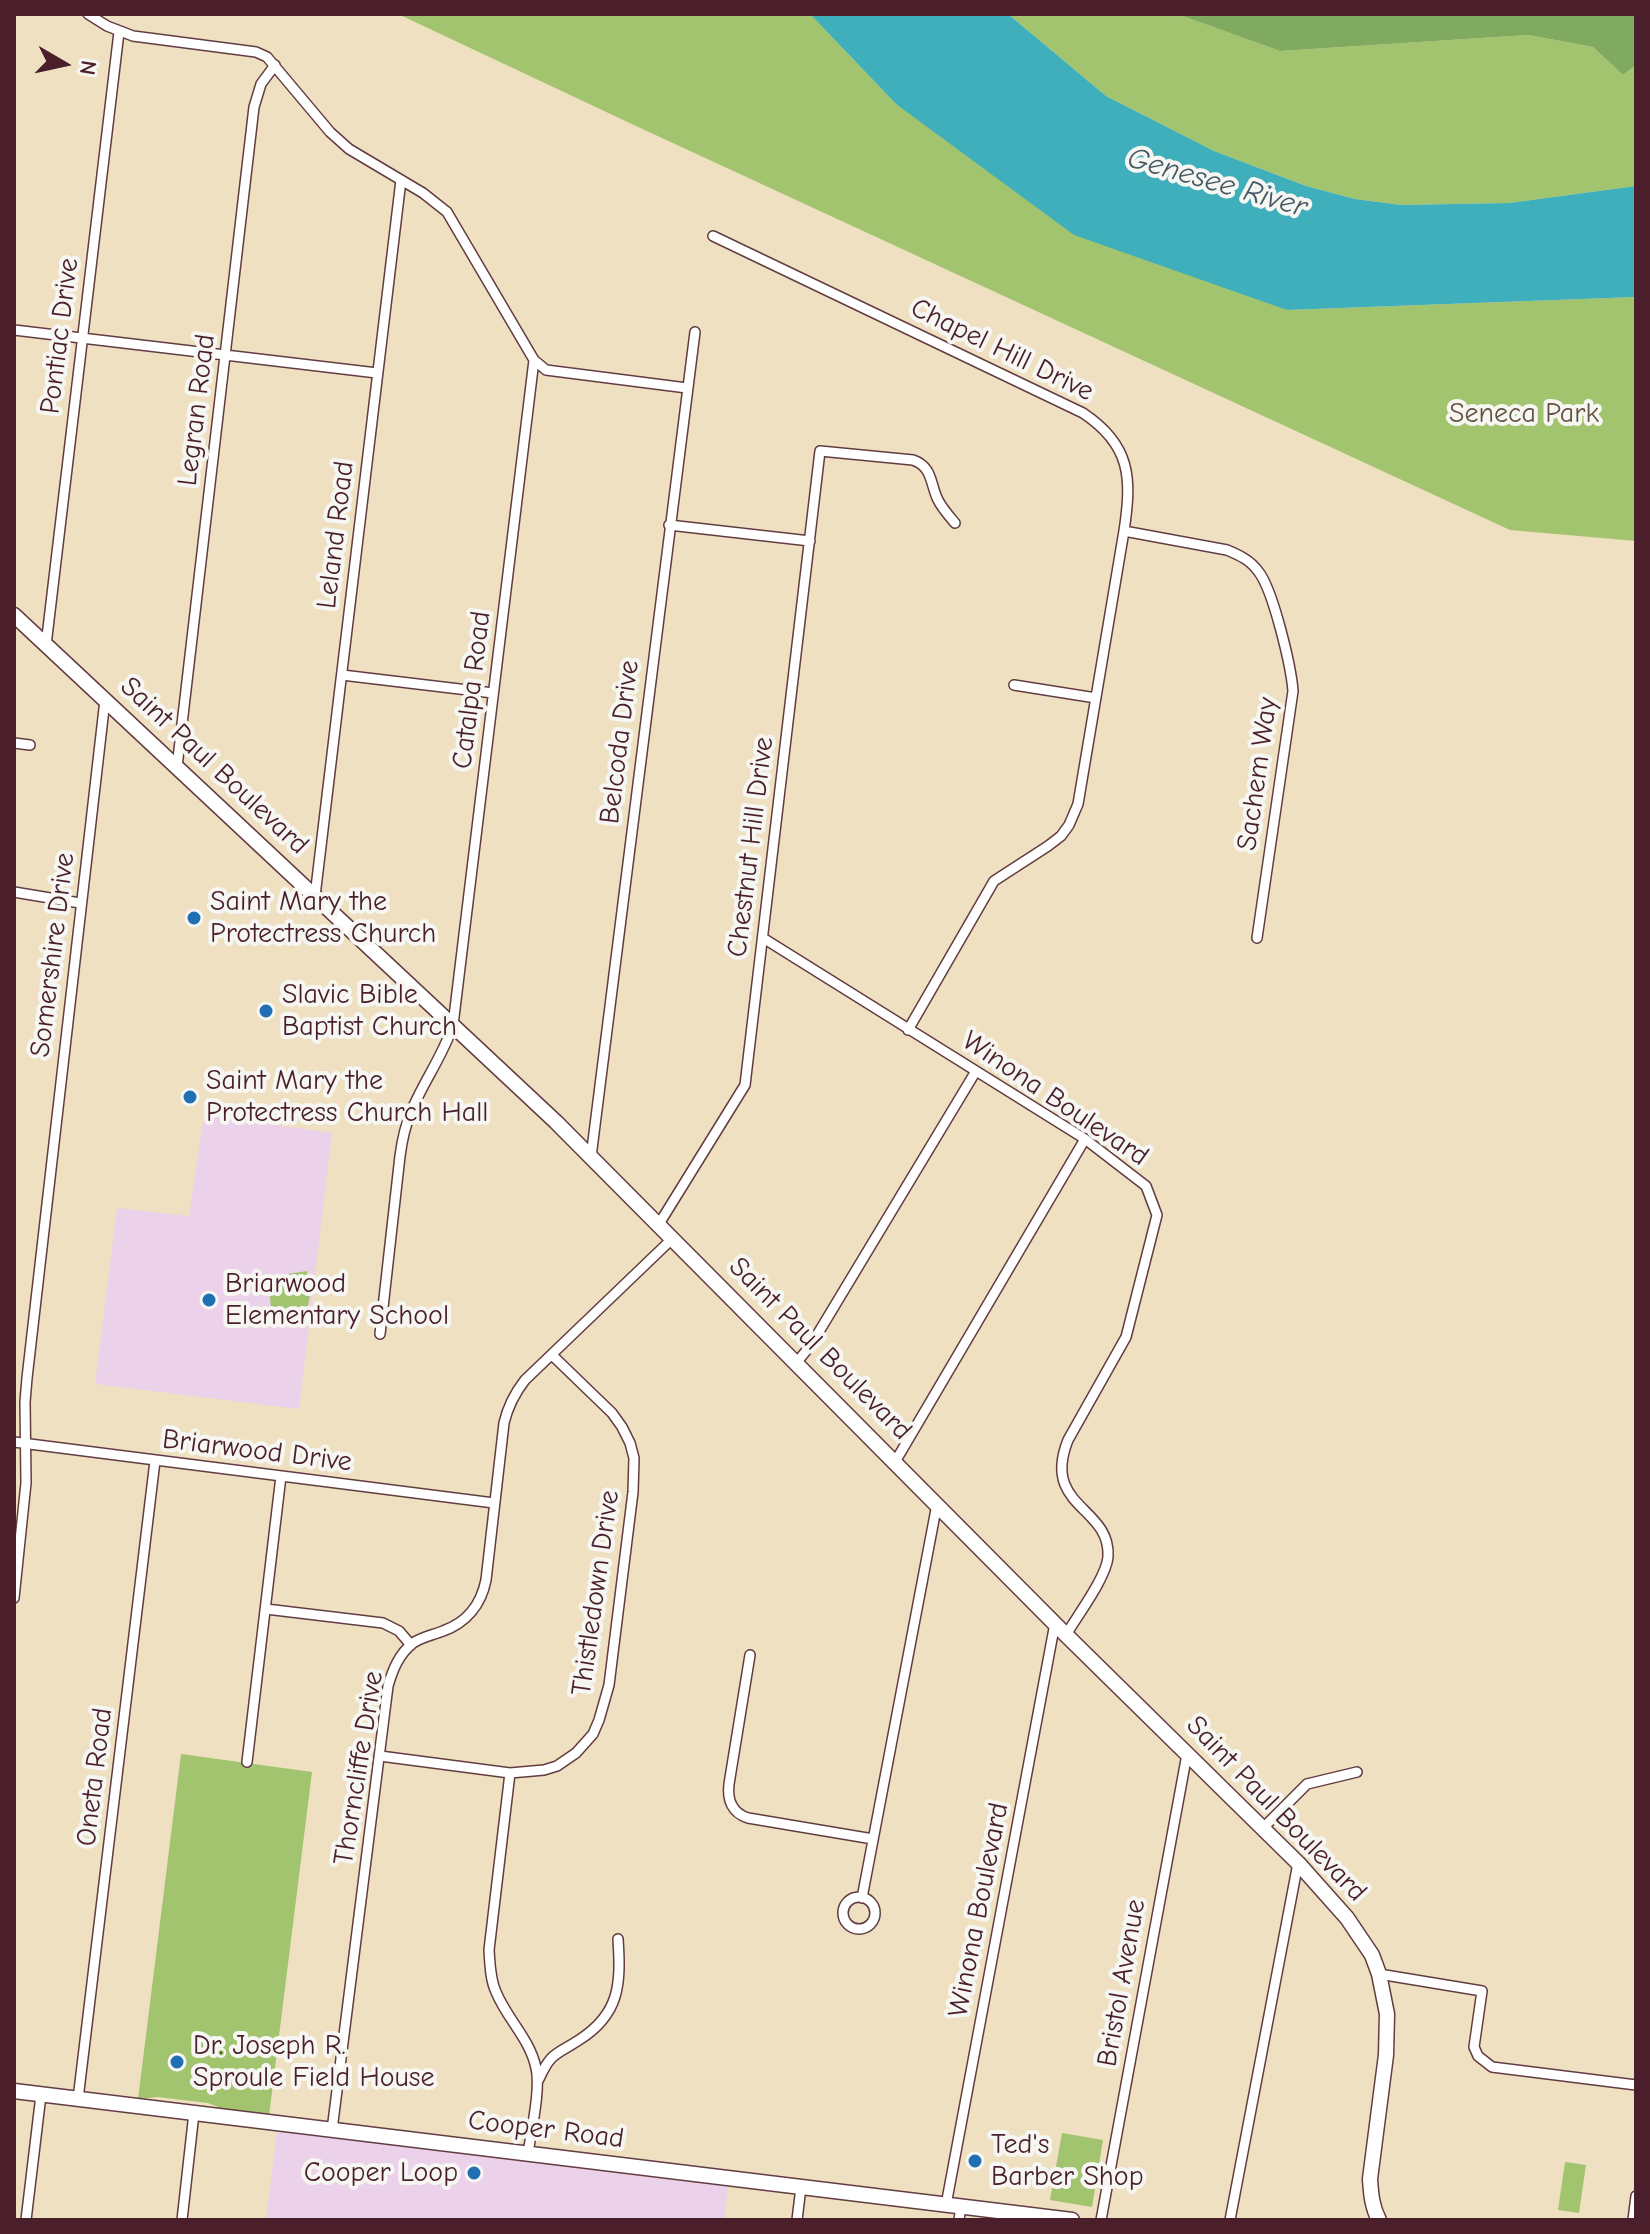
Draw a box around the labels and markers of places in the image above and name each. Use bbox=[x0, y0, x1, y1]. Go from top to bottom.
place label: Saint Mary the Protectress Church bbox=[210, 885, 436, 951]
marker: Saint Mary the Protectress Church bbox=[185, 909, 203, 927]
place label: Slavic Bible Baptist Church bbox=[282, 978, 457, 1044]
marker: Slavic Bible Baptist Church bbox=[257, 1002, 275, 1020]
place label: Saint Mary the Protectress Church Hall bbox=[206, 1064, 488, 1130]
marker: Saint Mary the Protectress Church Hall bbox=[181, 1088, 199, 1106]
place label: Briarwood Elementary School bbox=[225, 1267, 449, 1333]
marker: Briarwood Elementary School bbox=[200, 1291, 218, 1309]
place label: Dr. Joseph R. Sproule Field House bbox=[193, 2029, 434, 2095]
marker: Dr. Joseph R. Sproule Field House bbox=[168, 2053, 186, 2071]
place label: Ted's Barber Shop bbox=[991, 2128, 1144, 2194]
marker: Ted's Barber Shop bbox=[966, 2152, 984, 2170]
place label: Cooper Loop bbox=[304, 2156, 458, 2190]
marker: Cooper Loop bbox=[465, 2164, 483, 2182]

